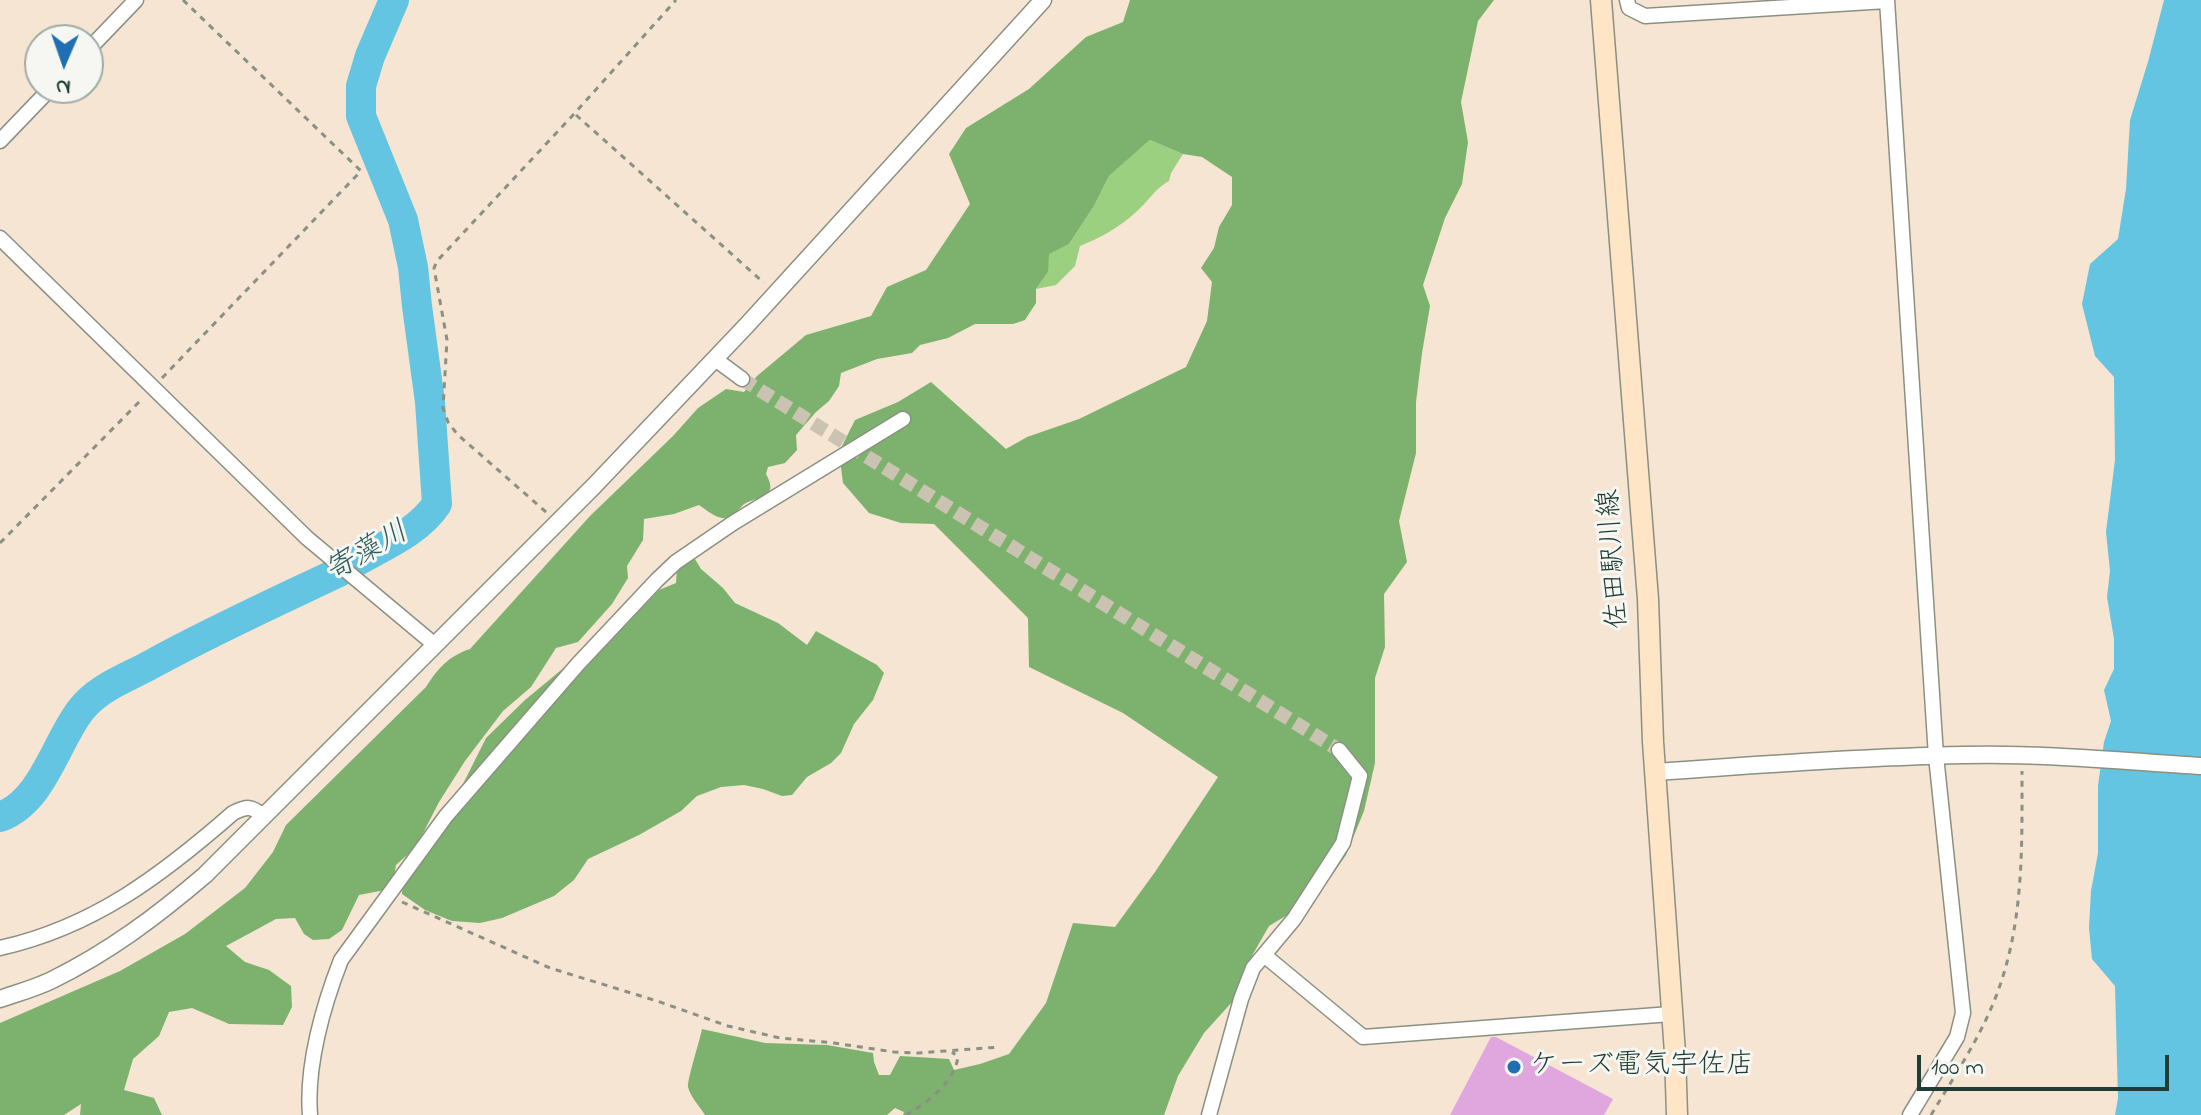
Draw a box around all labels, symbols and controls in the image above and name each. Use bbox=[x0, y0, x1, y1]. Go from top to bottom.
north arrow bbox=[24, 24, 104, 104]
text: N bbox=[55, 70, 71, 102]
street label: 佐田駅川線 bbox=[1594, 488, 1638, 630]
water label: 寄藻川 bbox=[320, 516, 416, 592]
scale bar bbox=[1921, 1039, 2173, 1089]
place label: ケーズ電気宇佐店 bbox=[1530, 1050, 1754, 1084]
text: 100 m bbox=[1931, 1051, 1984, 1086]
marker: ケーズ電気宇佐店 bbox=[1505, 1058, 1523, 1076]

